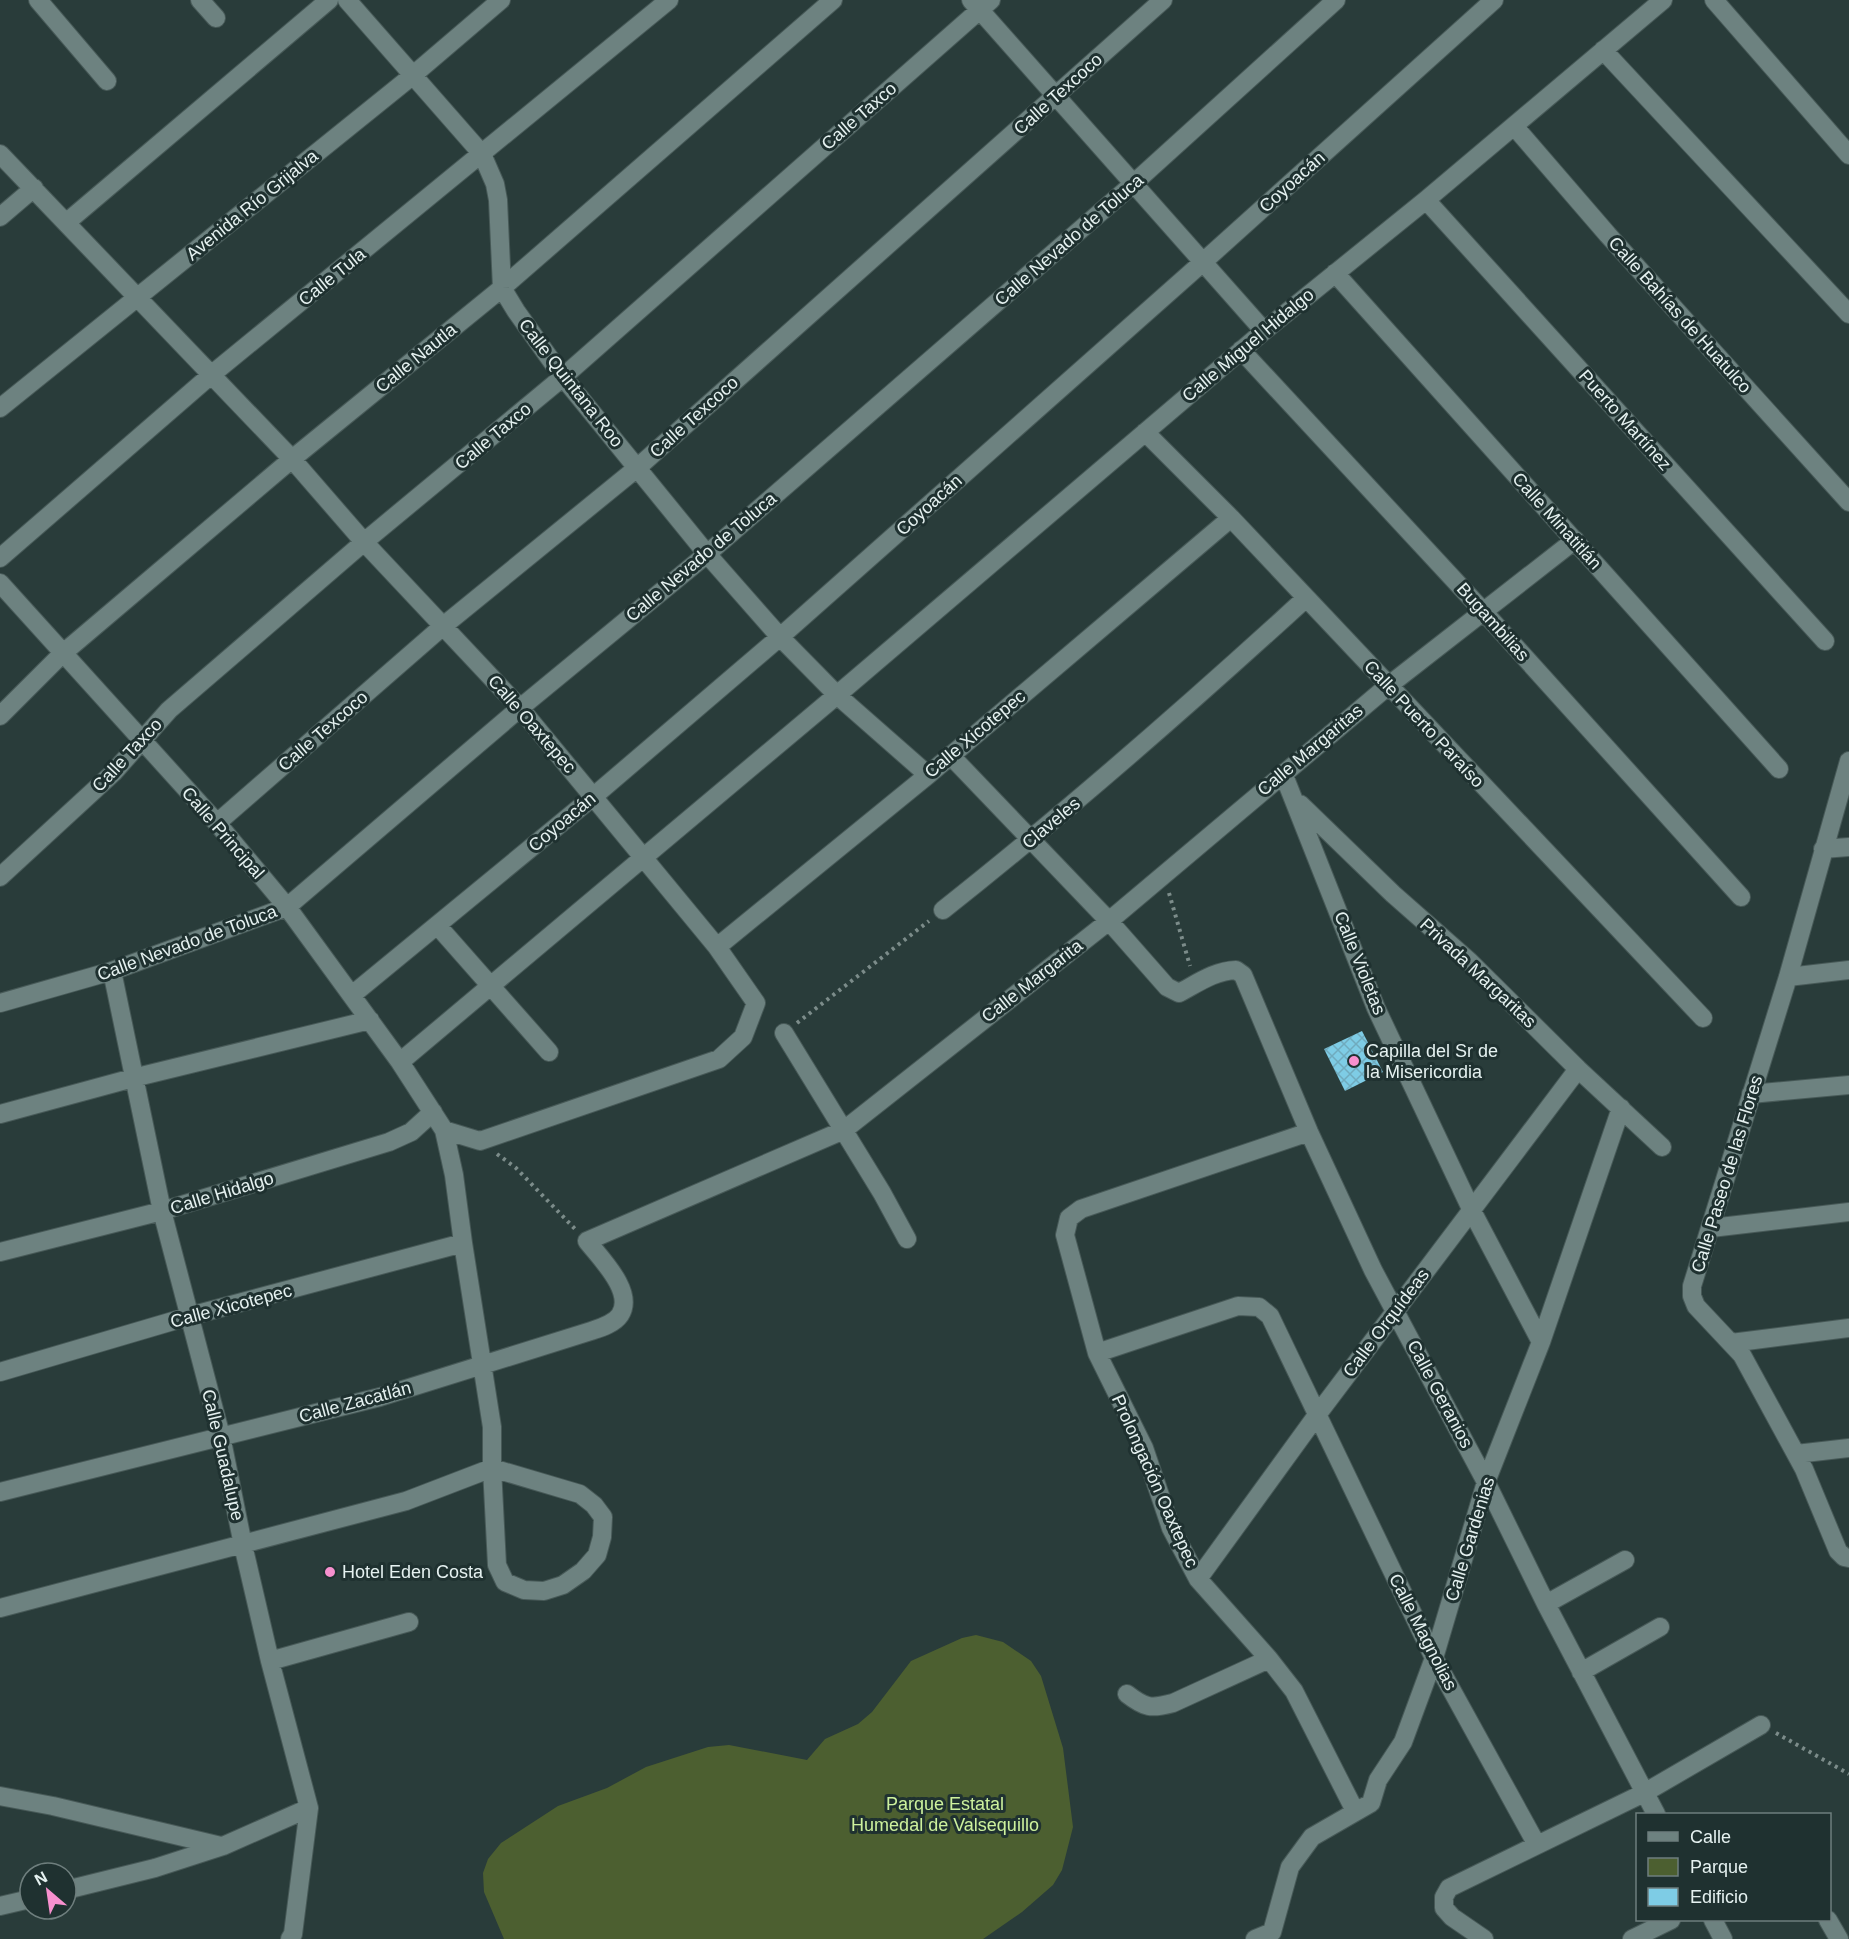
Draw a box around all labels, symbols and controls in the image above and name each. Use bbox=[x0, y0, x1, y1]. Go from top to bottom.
street label: Calle Texcoco bbox=[1010, 49, 1106, 139]
street label: Calle Taxco bbox=[817, 78, 901, 154]
street label: Avenida Río Grijalva bbox=[182, 145, 323, 264]
street label: Coyoacán bbox=[1255, 147, 1329, 217]
street label: Calle Nevado de Toluca bbox=[991, 170, 1148, 310]
street label: Calle Bahías de Huatulco bbox=[1605, 233, 1755, 397]
street label: Calle Tula bbox=[295, 243, 370, 310]
street label: Calle Miguel Hidalgo bbox=[1178, 284, 1318, 406]
street label: Calle Quintana Roo bbox=[515, 315, 627, 451]
street label: Calle Nautla bbox=[372, 319, 461, 397]
street label: Puerto Martínez bbox=[1575, 366, 1675, 474]
street label: Calle Texcoco bbox=[646, 372, 742, 462]
street label: Calle Taxco bbox=[451, 399, 535, 473]
street label: Calle Minatitlán bbox=[1508, 469, 1606, 573]
street label: Coyoacán bbox=[892, 470, 966, 540]
street label: Calle Nevado de Toluca bbox=[622, 488, 781, 626]
street label: Bugambilias bbox=[1453, 579, 1533, 665]
street label: Calle Puerto Paraíso bbox=[1360, 656, 1488, 792]
street label: Calle Oaxtepec bbox=[484, 671, 580, 777]
street label: Calle Xicotepec bbox=[921, 686, 1029, 782]
street label: Calle Texcoco bbox=[274, 687, 372, 775]
street label: Calle Margaritas bbox=[1253, 700, 1367, 800]
street label: Calle Taxco bbox=[88, 714, 166, 796]
street label: Calle Principal bbox=[178, 783, 268, 883]
street label: Coyoacán bbox=[525, 788, 599, 856]
street label: Claveles bbox=[1018, 793, 1084, 853]
street label: Calle Nevado de Toluca bbox=[94, 901, 281, 985]
street label: Calle Violetas bbox=[1330, 908, 1390, 1018]
street label: Privada Margaritas bbox=[1416, 914, 1540, 1032]
street label: Calle Margarita bbox=[978, 935, 1087, 1026]
place label: Capilla del Sr de la Misericordia bbox=[1366, 1041, 1498, 1082]
marker: Capilla del Sr de la Misericordia bbox=[1347, 1054, 1361, 1068]
street label: Calle Paseo de las Flores bbox=[1687, 1073, 1767, 1275]
street label: Calle Hidalgo bbox=[168, 1168, 276, 1218]
street label: Calle Orquídeas bbox=[1339, 1265, 1433, 1381]
street label: Calle Xicotepec bbox=[168, 1280, 294, 1332]
street label: Calle Geranios bbox=[1403, 1337, 1477, 1451]
street label: Calle Zacatlán bbox=[297, 1377, 413, 1427]
street label: Calle Guadalupe bbox=[198, 1387, 248, 1523]
street label: Prolongación Oaxtepec bbox=[1108, 1391, 1202, 1571]
street label: Calle Gardenias bbox=[1442, 1474, 1498, 1604]
place label: Hotel Eden Costa bbox=[342, 1562, 484, 1582]
marker: Hotel Eden Costa bbox=[323, 1565, 337, 1579]
street label: Calle Magnolias bbox=[1385, 1570, 1461, 1694]
park label: Parque Estatal Humedal de Valsequillo bbox=[851, 1794, 1039, 1835]
legend bbox=[1636, 1813, 1831, 1921]
text: Calle bbox=[1690, 1827, 1731, 1847]
text: Parque bbox=[1690, 1857, 1748, 1877]
north arrow bbox=[18, 1861, 78, 1921]
text: N bbox=[32, 1868, 50, 1889]
text: Edificio bbox=[1690, 1887, 1748, 1907]

